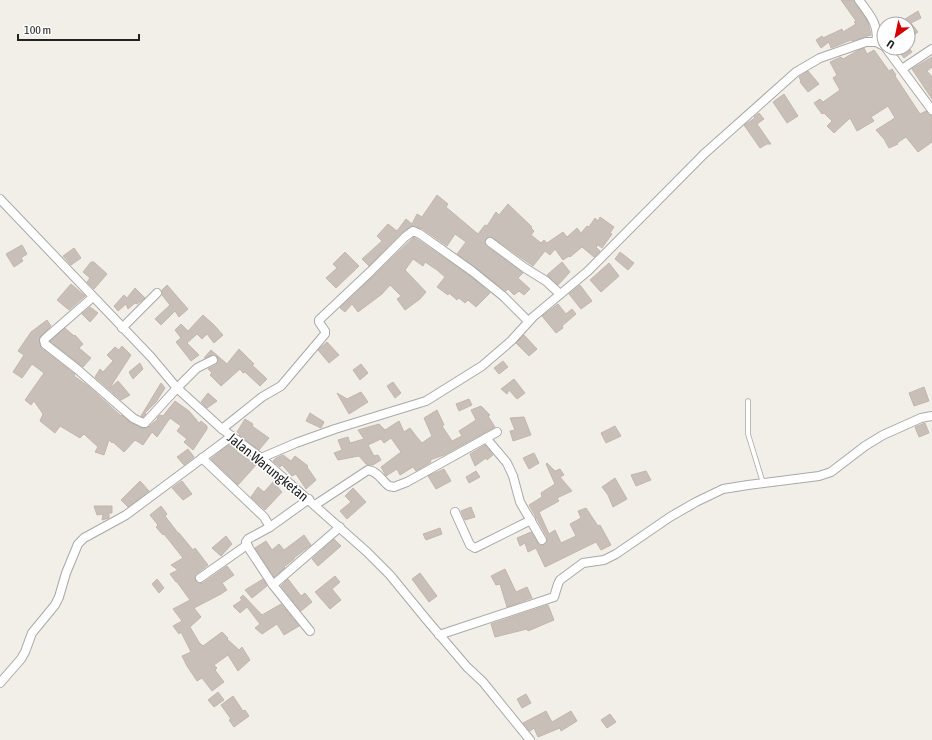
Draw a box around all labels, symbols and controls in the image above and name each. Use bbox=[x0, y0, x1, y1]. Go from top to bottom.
scale bar bbox=[18, 16, 139, 42]
north arrow bbox=[876, 16, 916, 56]
text: 100 m bbox=[24, 23, 51, 37]
text: U bbox=[885, 38, 897, 51]
street label: Jalan Warungketan bbox=[224, 429, 312, 505]

